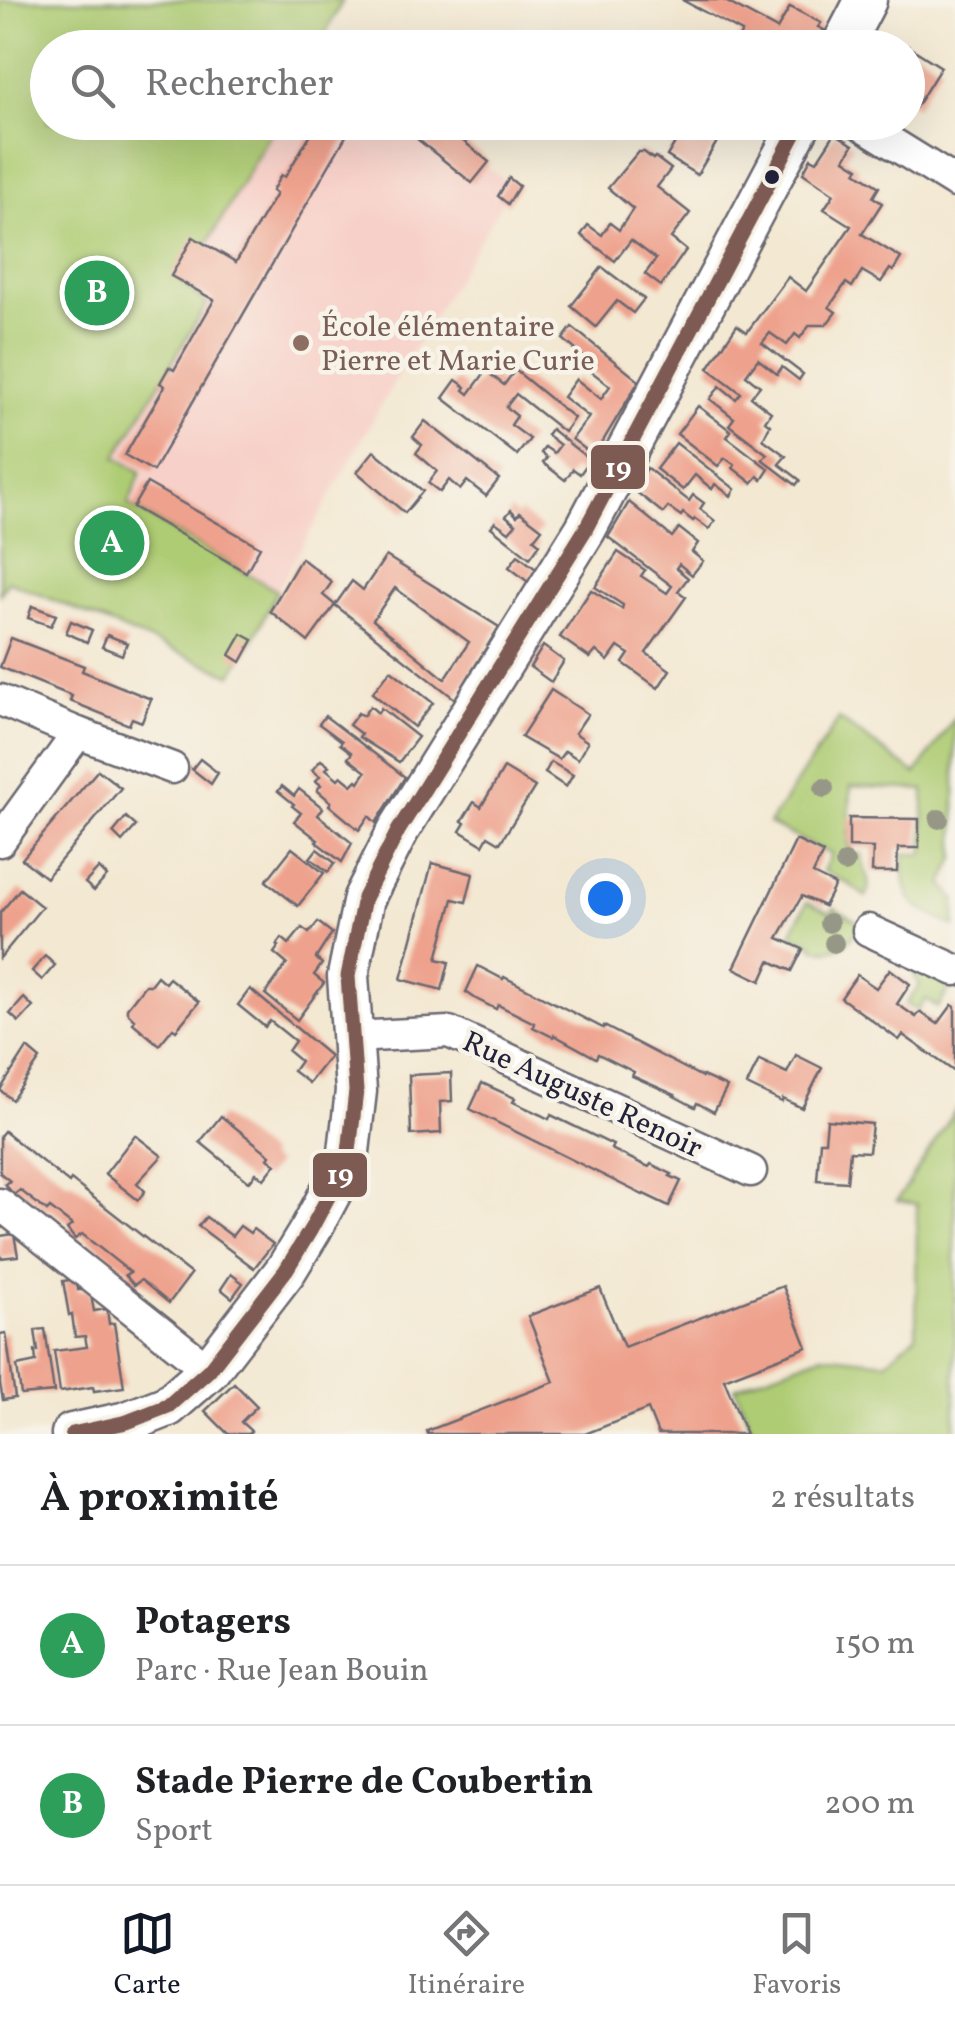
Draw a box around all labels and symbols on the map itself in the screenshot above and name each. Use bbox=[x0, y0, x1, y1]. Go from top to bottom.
unlabelled marker bbox=[762, 167, 782, 187]
pin: B bbox=[64, 256, 130, 330]
place label: École élémentaire Pierre et Marie Curie bbox=[321, 307, 595, 383]
marker: École élémentaire Pierre et Marie Curie bbox=[290, 332, 312, 354]
line badge: 19 bbox=[589, 443, 647, 491]
text: 19 bbox=[605, 450, 631, 489]
pin: A bbox=[80, 506, 144, 580]
your location bbox=[580, 873, 631, 924]
street label: Rue Auguste Renoir bbox=[455, 1022, 709, 1170]
line badge: 19 bbox=[311, 1151, 369, 1199]
text: 19 bbox=[327, 1157, 353, 1196]

